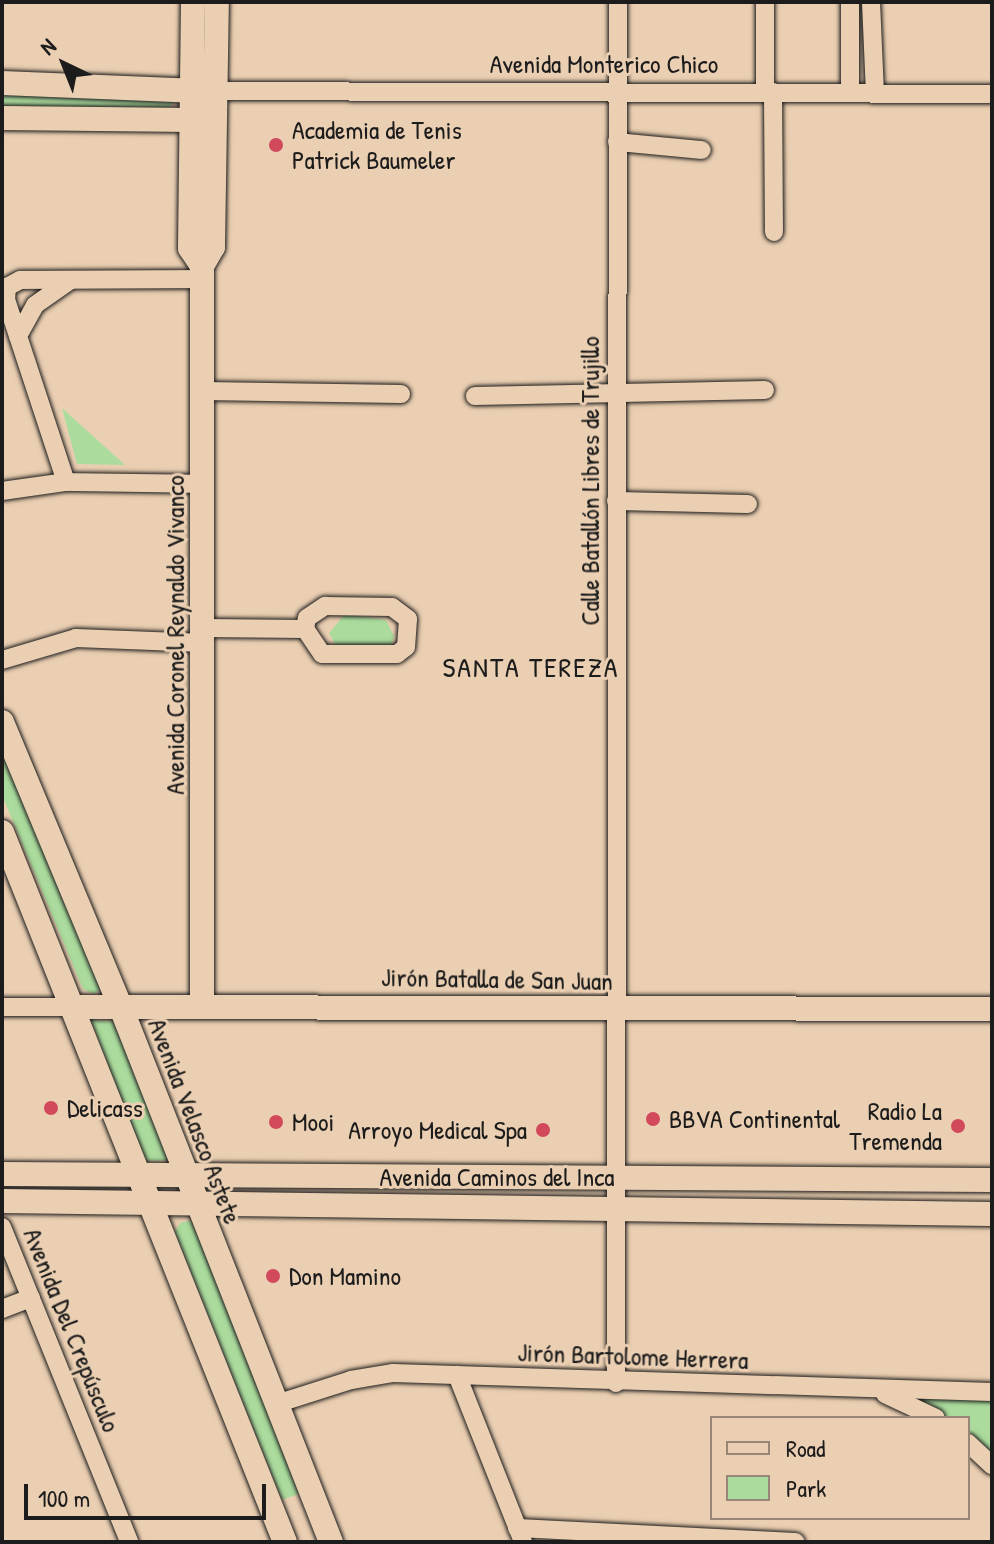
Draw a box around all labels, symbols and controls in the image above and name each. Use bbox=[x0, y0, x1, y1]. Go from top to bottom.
north arrow bbox=[24, 24, 104, 104]
text: N bbox=[33, 31, 62, 61]
street label: Avenida Monterico Chico bbox=[490, 48, 718, 80]
place label: Academia de Tenis Patrick Baumeler bbox=[292, 114, 462, 176]
marker: Academia de Tenis Patrick Baumeler bbox=[267, 136, 285, 154]
street label: Calle Batallón Libres de Trujillo bbox=[574, 336, 606, 626]
street label: Avenida Coronel Reynaldo Vivanco bbox=[159, 475, 191, 795]
district label: SANTA TEREZA bbox=[442, 650, 620, 684]
street label: Jirón Batalla de San Juan bbox=[381, 961, 613, 997]
street label: Avenida Velasco Astete bbox=[142, 1014, 248, 1228]
place label: Delicass bbox=[67, 1092, 143, 1124]
place label: Radio La Tremenda bbox=[849, 1095, 942, 1156]
marker: Delicass bbox=[42, 1099, 60, 1117]
place label: BBVA Continental bbox=[669, 1103, 840, 1135]
place label: Mooi bbox=[292, 1106, 334, 1138]
marker: BBVA Continental bbox=[644, 1110, 662, 1128]
marker: Mooi bbox=[267, 1113, 285, 1131]
place label: Arroyo Medical Spa bbox=[348, 1114, 527, 1146]
marker: Radio La Tremenda bbox=[949, 1117, 967, 1135]
marker: Arroyo Medical Spa bbox=[534, 1121, 552, 1139]
street label: Avenida Caminos del Inca bbox=[379, 1161, 615, 1193]
street label: Avenida Del Crepúsculo bbox=[17, 1224, 127, 1436]
place label: Don Mamino bbox=[289, 1260, 401, 1292]
marker: Don Mamino bbox=[264, 1267, 282, 1285]
street label: Jirón Bartolome Herrera bbox=[517, 1336, 749, 1376]
legend bbox=[710, 1416, 970, 1520]
text: Road bbox=[786, 1432, 825, 1464]
scale bar bbox=[28, 1468, 270, 1518]
text: Park bbox=[786, 1472, 826, 1504]
text: 100 m bbox=[38, 1482, 90, 1514]

